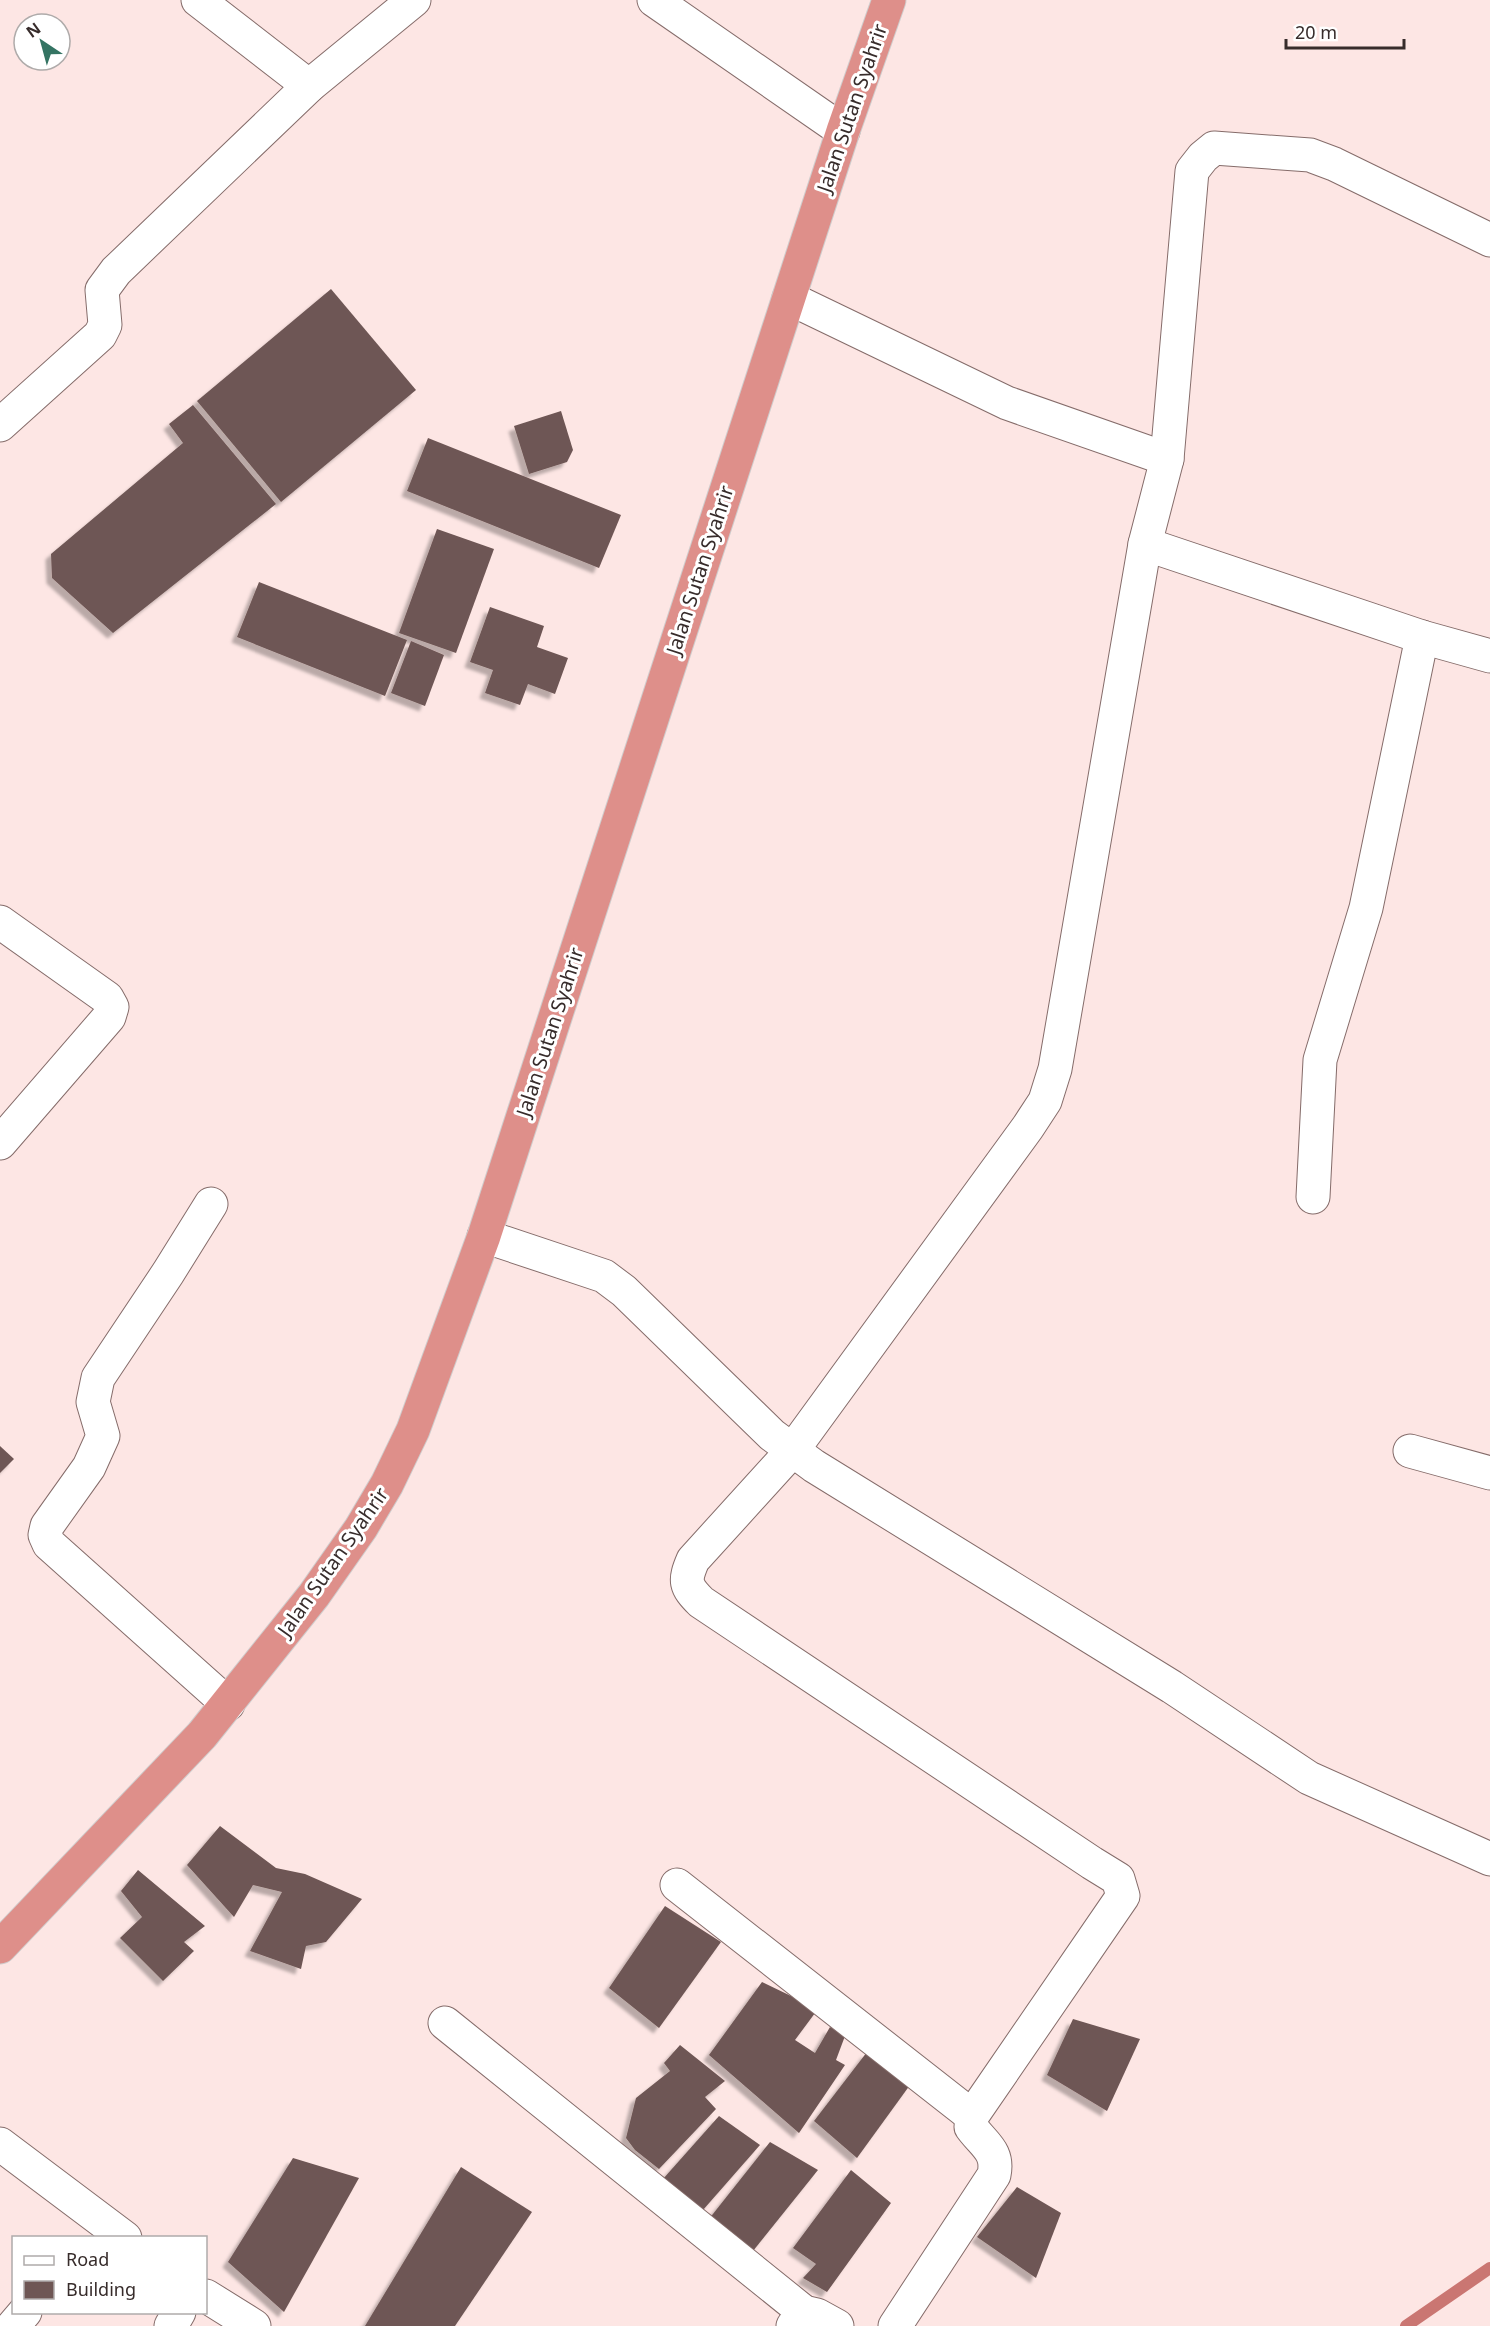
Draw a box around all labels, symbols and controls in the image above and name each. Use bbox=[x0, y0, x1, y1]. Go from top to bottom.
north arrow bbox=[12, 12, 72, 72]
scale bar bbox=[1286, 12, 1404, 50]
text: N bbox=[21, 17, 45, 43]
street label: Jalan Sutan Syahrir bbox=[809, 20, 893, 198]
text: 20 m bbox=[1295, 20, 1337, 44]
street label: Jalan Sutan Syahrir bbox=[659, 482, 740, 660]
street label: Jalan Sutan Syahrir bbox=[509, 944, 590, 1122]
street label: Jalan Sutan Syahrir bbox=[270, 1482, 394, 1643]
legend bbox=[12, 2236, 207, 2314]
text: Road bbox=[66, 2247, 109, 2271]
text: Building bbox=[66, 2277, 136, 2301]

